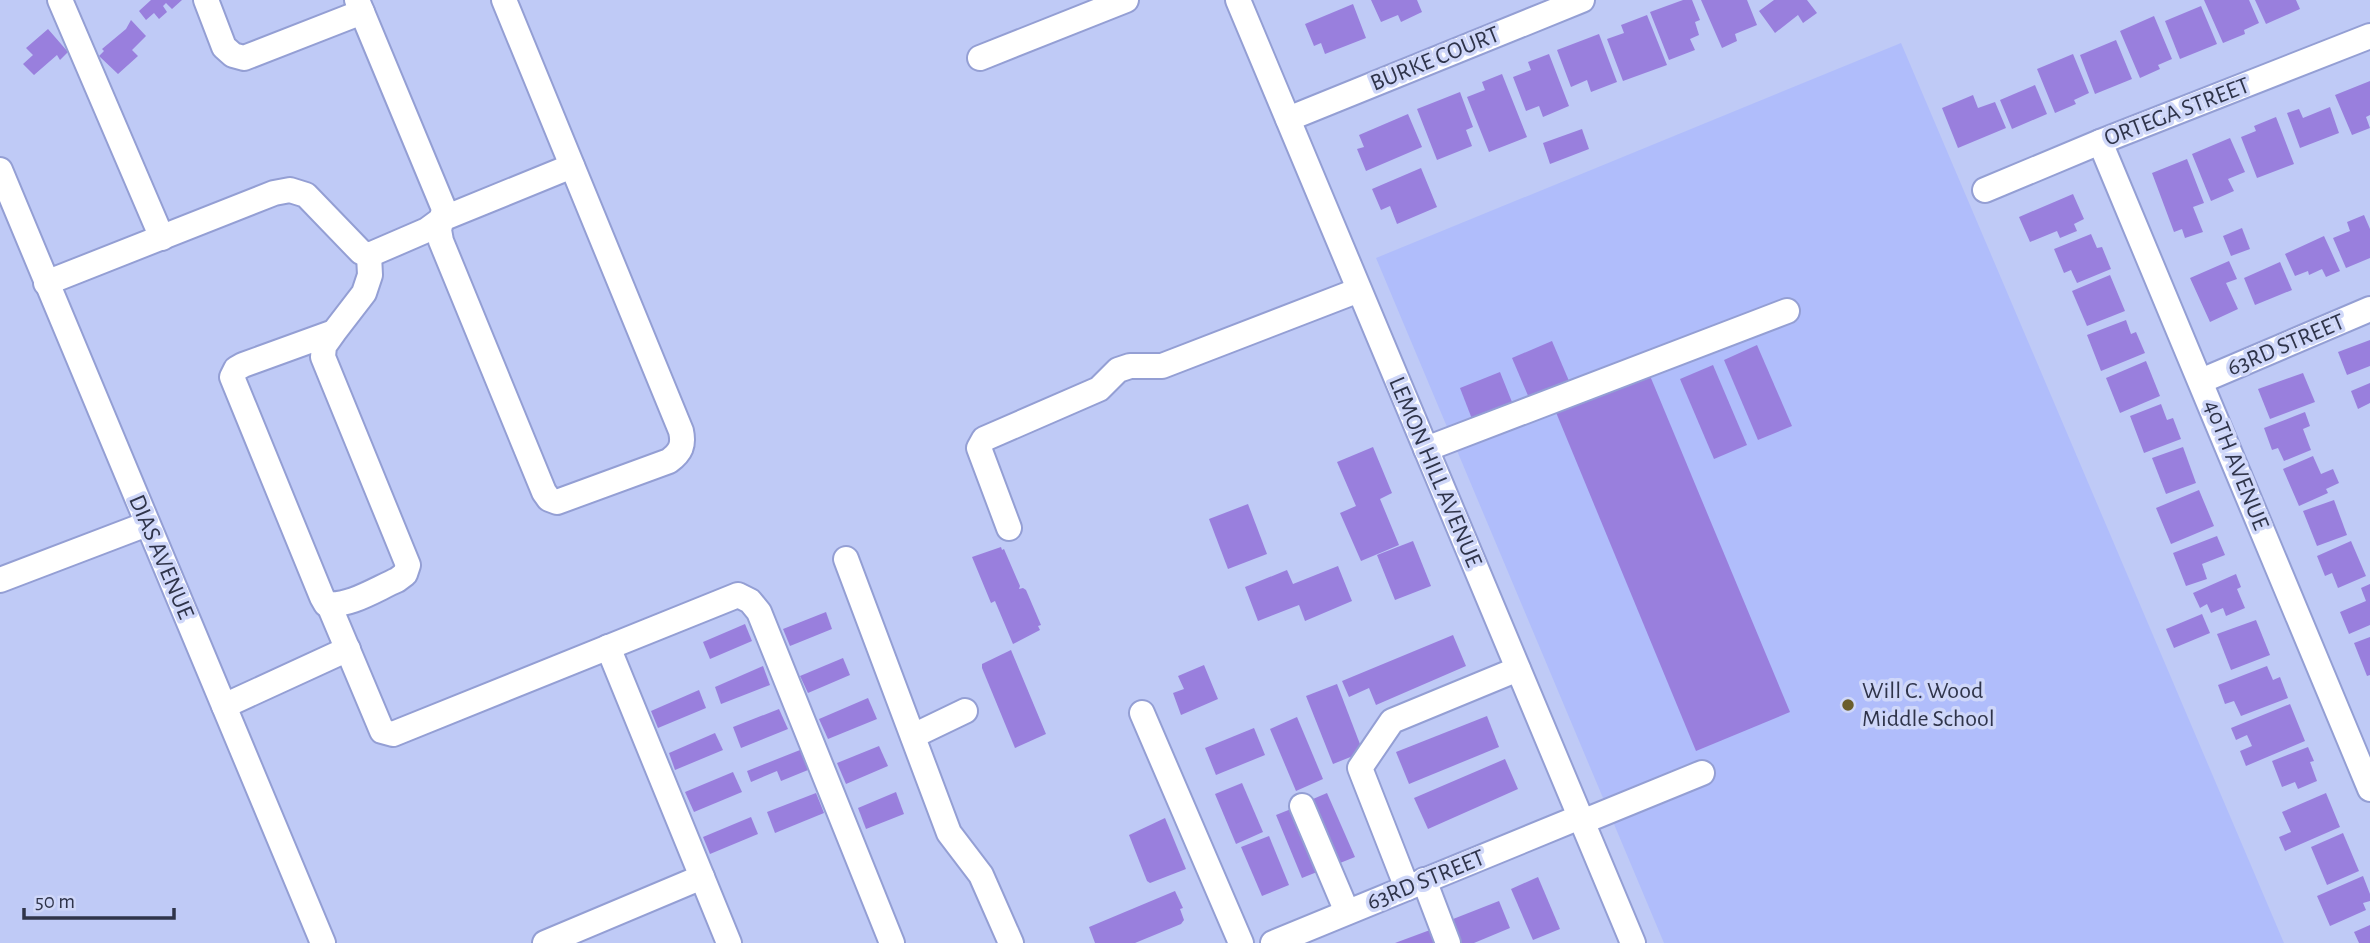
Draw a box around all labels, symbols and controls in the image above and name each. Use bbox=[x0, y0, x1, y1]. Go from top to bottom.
street label: BURKE COURT bbox=[1367, 22, 1503, 96]
street label: ORTEGA STREET bbox=[2101, 73, 2253, 151]
street label: 63RD STREET bbox=[2224, 309, 2348, 380]
street label: LEMON HILL AVENUE bbox=[1384, 373, 1486, 571]
street label: 40TH AVENUE bbox=[2199, 397, 2273, 534]
street label: DIAS AVENUE bbox=[124, 491, 198, 623]
place label: Will C. Wood Middle School bbox=[1862, 679, 1995, 731]
marker: Will C. Wood Middle School bbox=[1840, 697, 1856, 713]
street label: 63RD STREET bbox=[1364, 845, 1489, 915]
scale bar bbox=[24, 876, 175, 920]
text: 50 m bbox=[35, 891, 75, 912]

